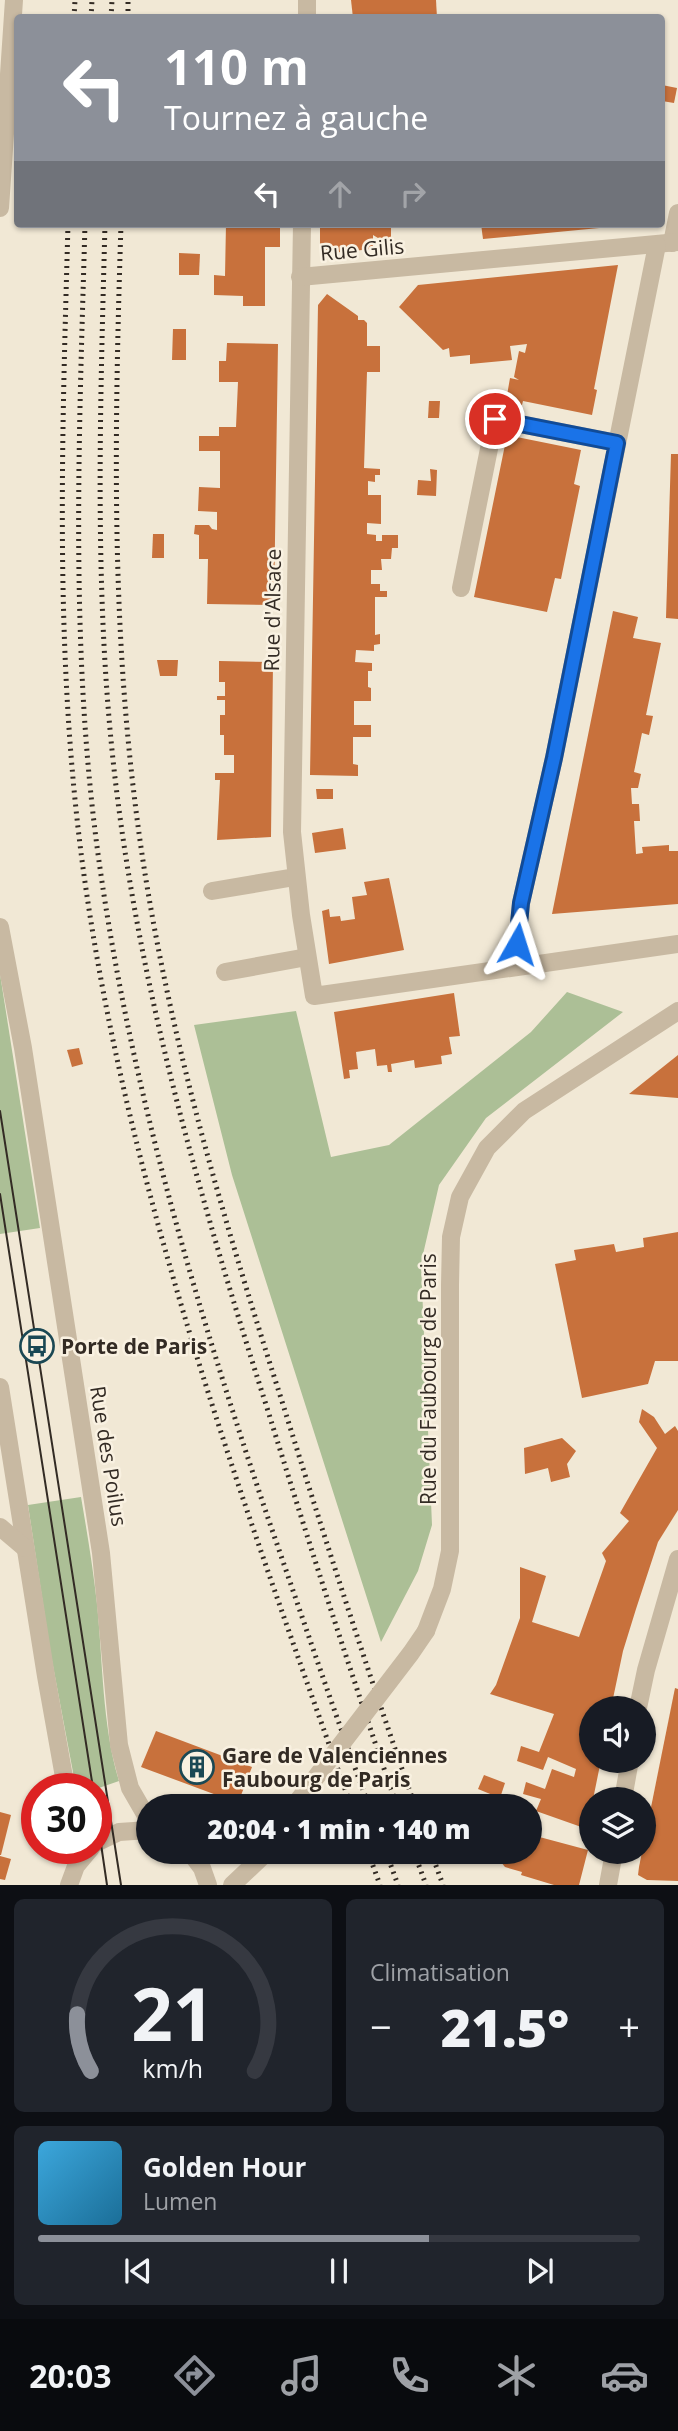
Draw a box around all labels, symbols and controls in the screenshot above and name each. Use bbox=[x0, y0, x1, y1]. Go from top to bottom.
text: 110 m bbox=[164, 33, 309, 99]
icon: left bbox=[49, 42, 140, 133]
text: Tournez à gauche bbox=[164, 96, 428, 139]
icon: left bbox=[248, 175, 286, 213]
icon: ahead bbox=[321, 175, 359, 213]
icon: right bbox=[394, 175, 432, 213]
street label: Rue Gilis bbox=[319, 231, 405, 267]
pin bbox=[465, 389, 525, 449]
icon: arrive bbox=[476, 400, 514, 438]
street label: Rue d'Alsace bbox=[257, 548, 287, 672]
position arrow bbox=[480, 907, 554, 981]
street label: Rue du Faubourg de Paris bbox=[414, 1253, 442, 1505]
bus stop icon: Porte de Paris bbox=[18, 1327, 56, 1365]
place label: Porte de Paris bbox=[61, 1332, 207, 1360]
street label: Rue des Poilus bbox=[84, 1384, 134, 1528]
map controls bbox=[579, 1696, 656, 1864]
button: sound bbox=[579, 1696, 656, 1773]
place label: Gare de Valenciennes Faubourg de Paris bbox=[222, 1741, 447, 1793]
building icon: Gare de Valenciennes Faubourg de Paris bbox=[178, 1748, 216, 1786]
speed limit sign: 30 bbox=[21, 1773, 112, 1864]
button: layers bbox=[579, 1787, 656, 1864]
text: 20:04 · 1 min · 140 m bbox=[208, 1811, 470, 1847]
text: Climatisation bbox=[370, 1956, 510, 1988]
text: 21 bbox=[131, 1964, 215, 2063]
text: 21.5° bbox=[441, 1991, 569, 2062]
text: − bbox=[370, 2000, 392, 2052]
text: + bbox=[618, 2000, 640, 2052]
text: km/h bbox=[143, 2051, 203, 2085]
text: Golden Hour bbox=[143, 2149, 306, 2185]
text: Lumen bbox=[143, 2185, 217, 2217]
icon: previous bbox=[119, 2252, 157, 2290]
icon: pause bbox=[320, 2252, 358, 2290]
icon: next bbox=[521, 2252, 559, 2290]
icon: directions bbox=[170, 2351, 219, 2400]
icon: music bbox=[277, 2351, 326, 2400]
icon: phone bbox=[385, 2351, 434, 2400]
icon: climate bbox=[492, 2351, 541, 2400]
icon: car bbox=[600, 2351, 649, 2400]
text: 20:03 bbox=[29, 2354, 112, 2397]

